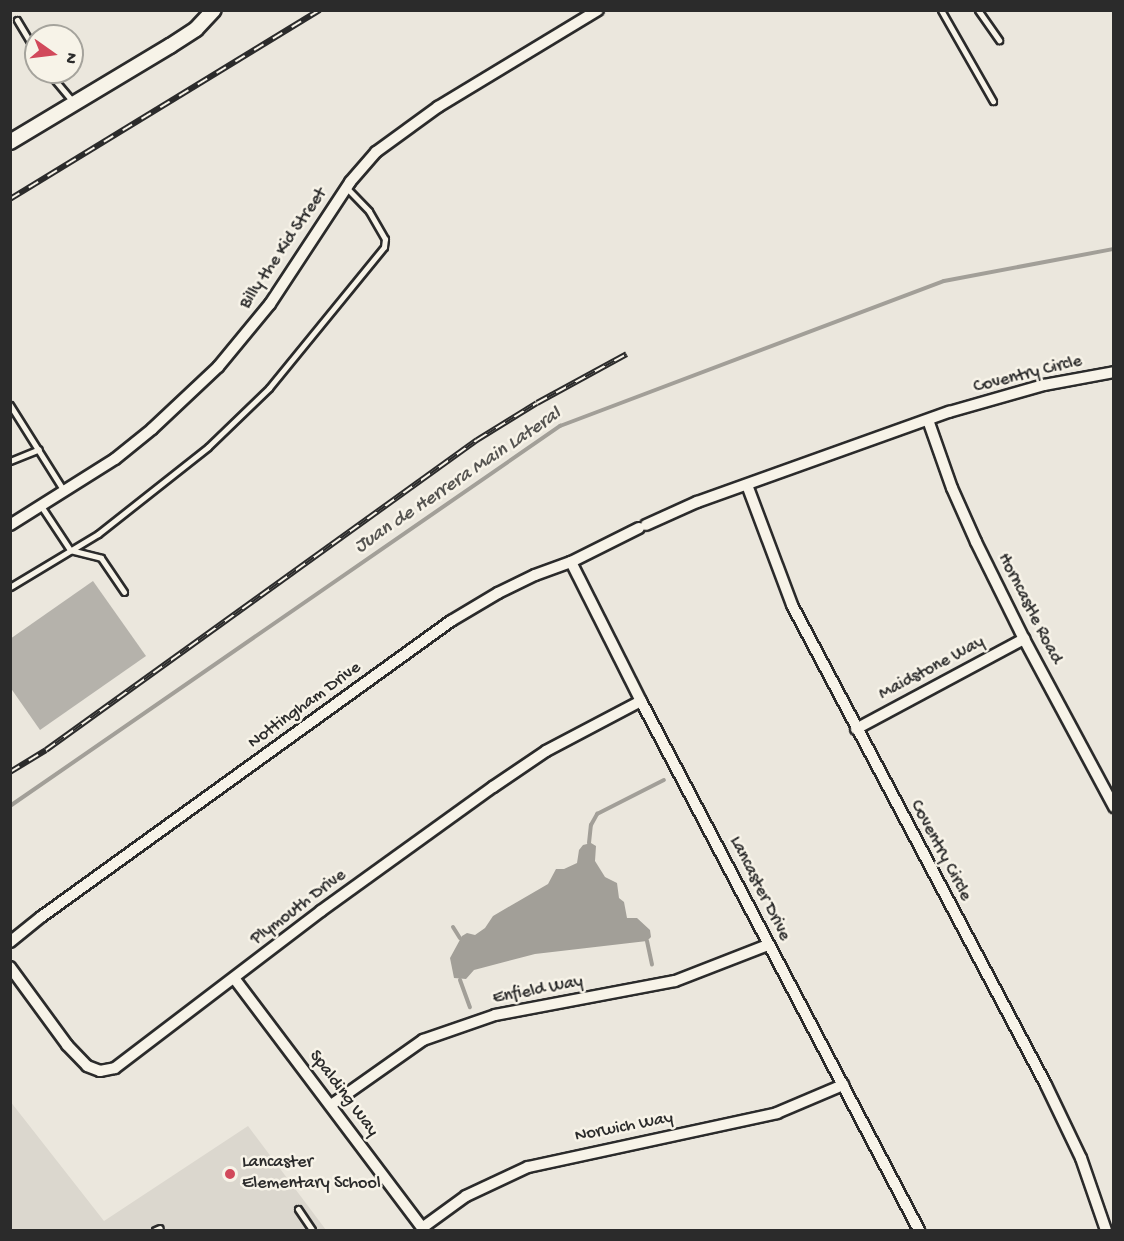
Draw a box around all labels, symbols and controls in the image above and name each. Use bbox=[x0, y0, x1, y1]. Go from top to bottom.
north arrow bbox=[24, 24, 84, 84]
text: N bbox=[60, 51, 80, 65]
street label: Billy the Kid Street bbox=[236, 184, 332, 314]
street label: Coventry Circle bbox=[971, 351, 1085, 399]
water label: Juan de Herrera Main Lateral bbox=[350, 403, 566, 559]
street label: Horncastle Road bbox=[992, 550, 1066, 668]
street label: Maidstone Way bbox=[875, 632, 989, 706]
street label: Nottingham Drive bbox=[244, 658, 366, 754]
street label: Coventry Circle bbox=[904, 797, 976, 905]
street label: Lancaster Drive bbox=[723, 833, 795, 945]
street label: Plymouth Drive bbox=[247, 865, 351, 951]
street label: Enfield Way bbox=[491, 972, 585, 1010]
street label: Spalding Way bbox=[303, 1046, 383, 1142]
street label: Norwich Way bbox=[573, 1108, 675, 1148]
place label: Lancaster Elementary School bbox=[242, 1153, 381, 1196]
marker: Lancaster Elementary School bbox=[223, 1167, 237, 1181]

